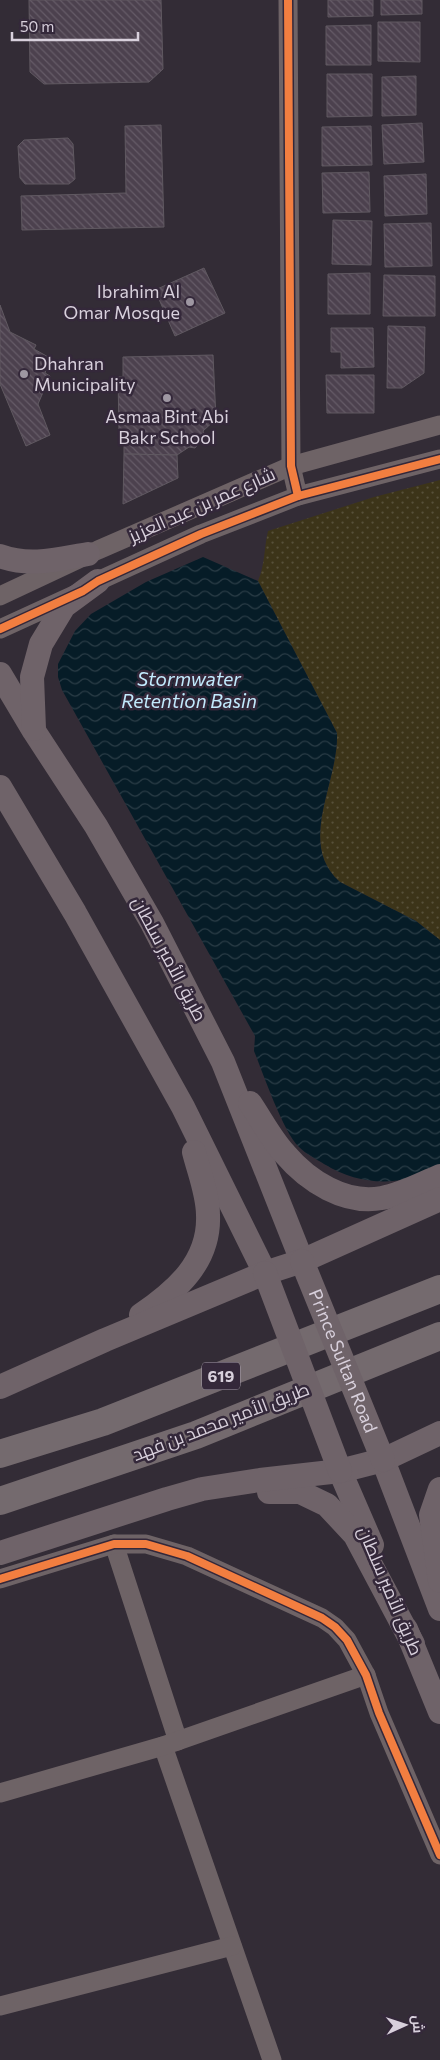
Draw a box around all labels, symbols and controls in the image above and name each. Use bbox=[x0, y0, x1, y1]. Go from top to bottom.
scale bar bbox=[12, 10, 139, 42]
text: 50 m bbox=[20, 17, 54, 35]
place label: Ibrahim Al Omar Mosque bbox=[64, 280, 180, 323]
marker: Ibrahim Al Omar Mosque bbox=[184, 296, 196, 308]
place label: Dhahran Municipality bbox=[34, 352, 136, 395]
marker: Dhahran Municipality bbox=[18, 368, 30, 380]
marker: Asmaa Bint Abi Bakr School bbox=[161, 392, 173, 404]
place label: Asmaa Bint Abi Bakr School bbox=[105, 405, 229, 448]
street label: شارع عمر بن عبد العزيز bbox=[124, 462, 279, 549]
water label: Stormwater Retention Basin bbox=[121, 667, 257, 712]
street label: طريق الأمير سلطان bbox=[126, 892, 212, 1026]
street label: Prince Sultan Road bbox=[305, 1286, 383, 1436]
road number: 619 bbox=[202, 1362, 240, 1390]
street label: طريق الأمير محمد بن فهد bbox=[129, 1377, 313, 1467]
street label: طريق الأمير سلطان bbox=[352, 1523, 428, 1659]
north arrow bbox=[380, 2000, 430, 2050]
text: ش bbox=[409, 2015, 427, 2034]

